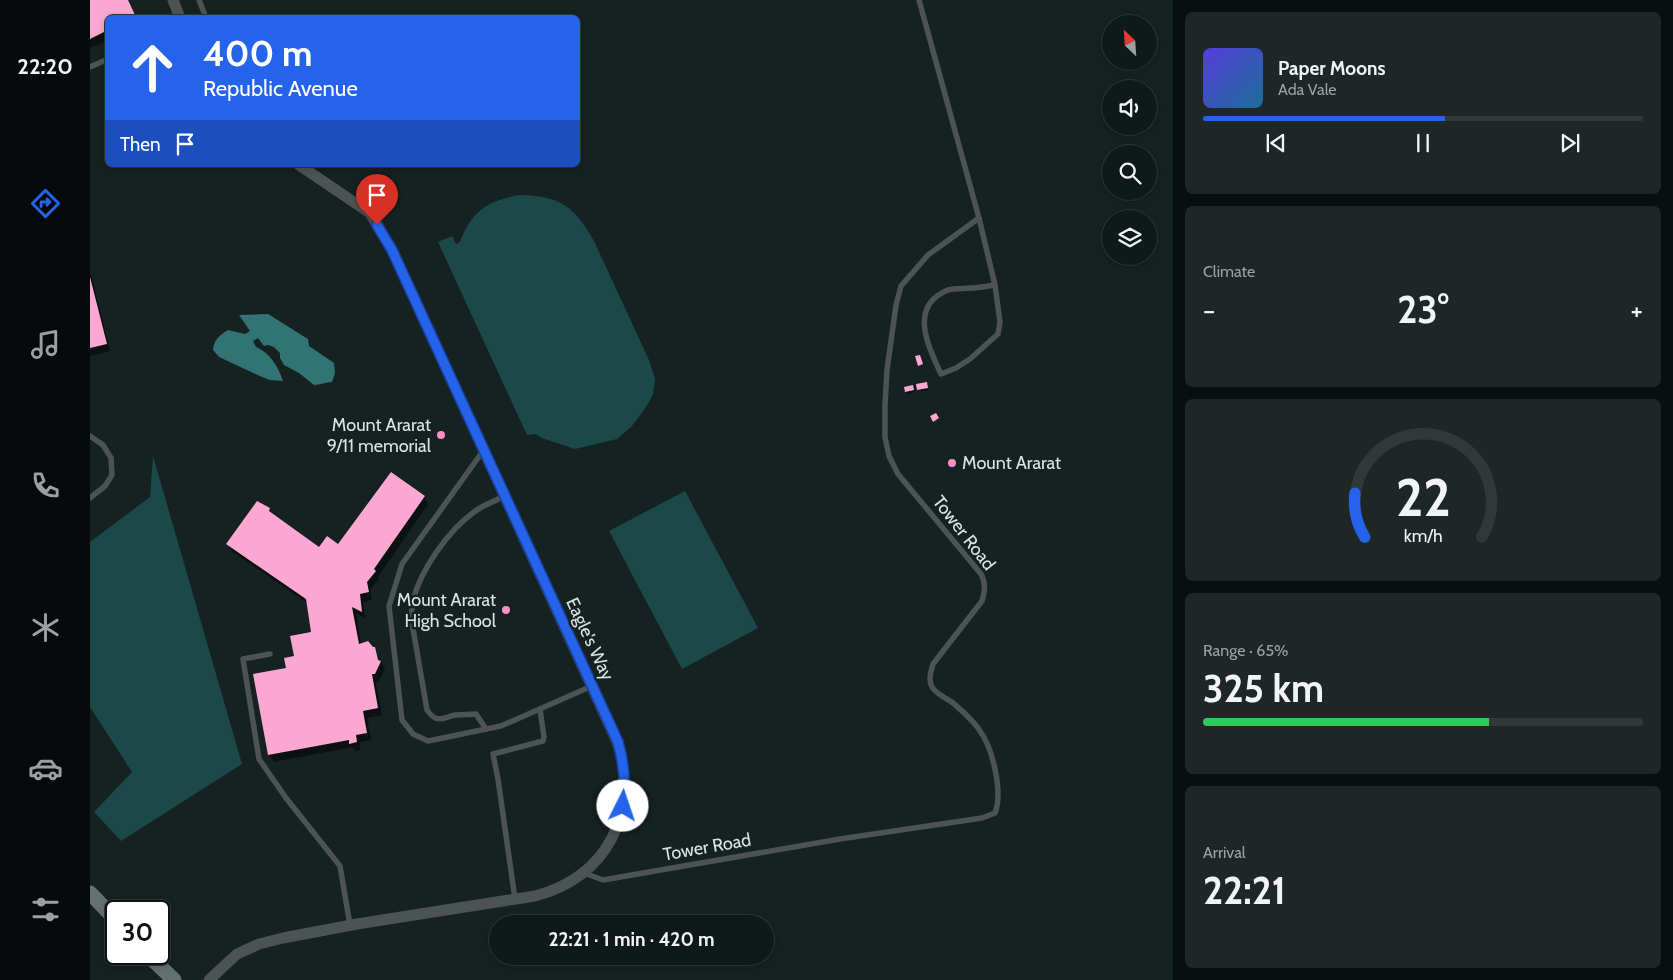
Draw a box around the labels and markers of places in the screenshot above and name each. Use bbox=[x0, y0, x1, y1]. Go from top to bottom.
pin bbox=[356, 174, 398, 225]
place label: Mount Ararat 9/11 memorial bbox=[327, 414, 432, 457]
marker: Mount Ararat 9/11 memorial bbox=[435, 429, 447, 441]
place label: Mount Ararat bbox=[962, 452, 1061, 474]
marker: Mount Ararat bbox=[946, 457, 958, 469]
place label: Mount Ararat High School bbox=[397, 589, 497, 632]
marker: Mount Ararat High School bbox=[500, 604, 512, 616]

